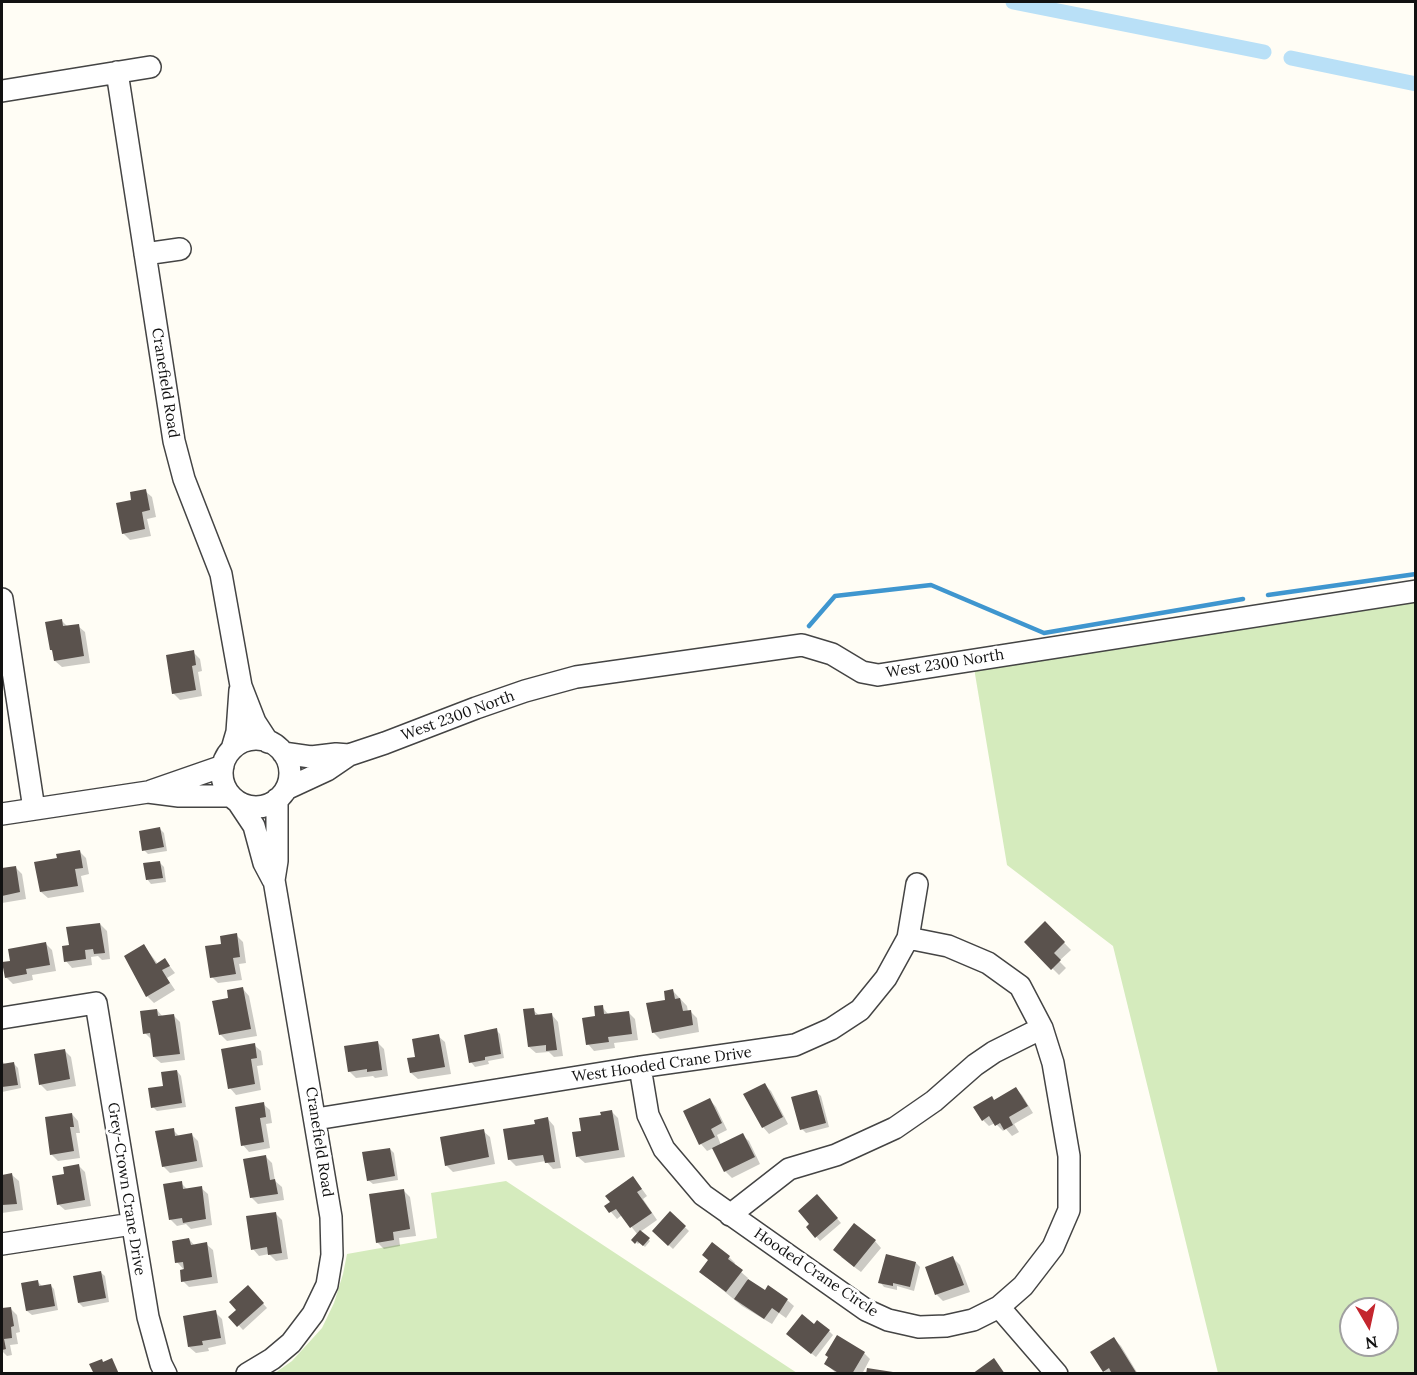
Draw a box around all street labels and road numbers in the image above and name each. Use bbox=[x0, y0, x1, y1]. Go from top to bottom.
street label: Cranefield Road bbox=[147, 327, 183, 439]
street label: West 2300 North bbox=[885, 646, 1005, 682]
street label: West 2300 North bbox=[399, 687, 517, 745]
street label: West Hooded Crane Drive bbox=[571, 1043, 753, 1087]
street label: Cranefield Road bbox=[301, 1086, 337, 1198]
street label: Grey-Crown Crane Drive bbox=[103, 1101, 149, 1277]
street label: Hooded Crane Circle bbox=[750, 1225, 882, 1321]

